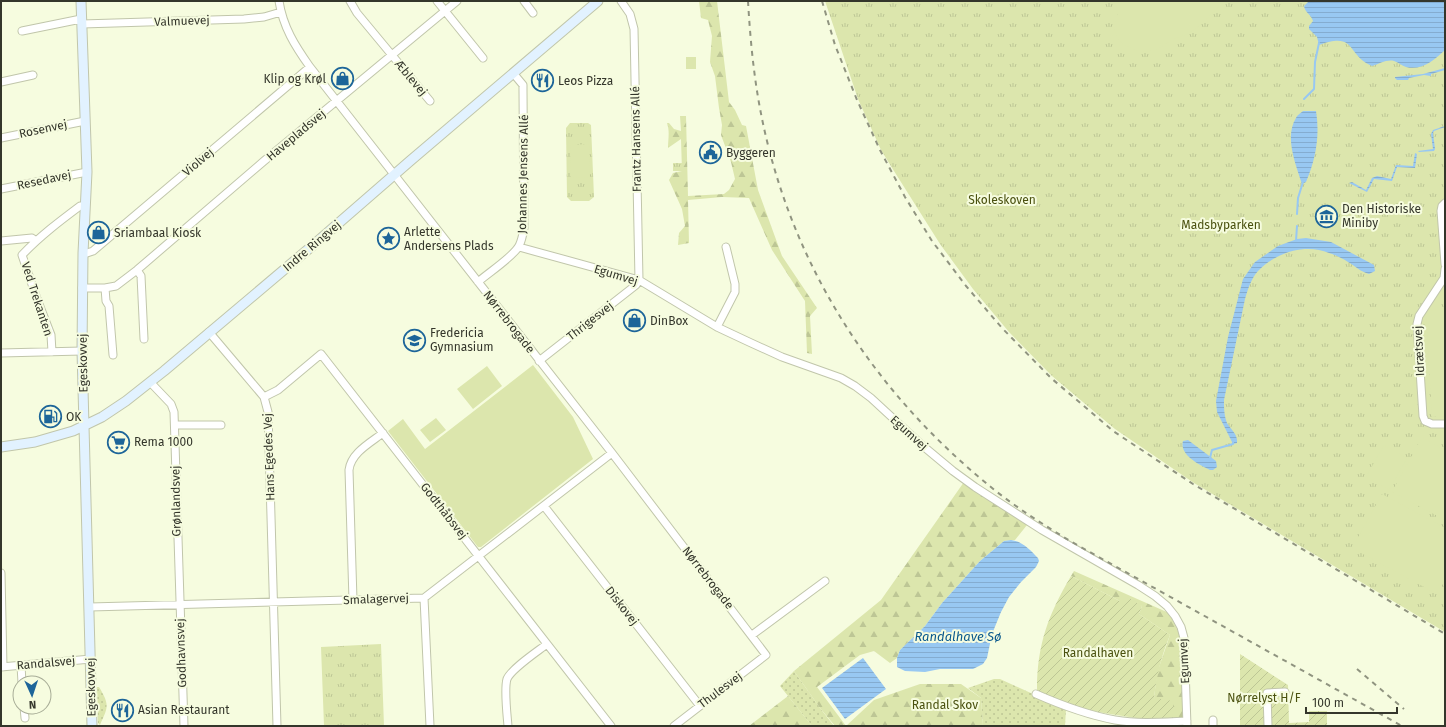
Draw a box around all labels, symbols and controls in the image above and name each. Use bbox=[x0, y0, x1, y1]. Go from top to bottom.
street label: Valmuevej bbox=[154, 13, 210, 29]
street label: Æblevej bbox=[391, 56, 430, 99]
shop icon: Klip og Krøl bbox=[329, 66, 355, 92]
restaurant icon: Leos Pizza bbox=[529, 68, 555, 94]
place label: Klip og Krøl bbox=[263, 72, 326, 86]
place label: Leos Pizza bbox=[558, 74, 613, 88]
street label: Frantz Hansens Allé bbox=[628, 86, 644, 192]
street label: Havepladsvej bbox=[264, 106, 328, 164]
street label: Johannes Jensens Allé bbox=[515, 114, 531, 234]
street label: Rosenvej bbox=[18, 117, 68, 141]
public building icon: Byggeren bbox=[698, 140, 724, 166]
street label: Violvej bbox=[180, 145, 216, 179]
place label: Byggeren bbox=[726, 146, 776, 160]
street label: Resedavej bbox=[16, 167, 72, 193]
park label: Skoleskoven bbox=[968, 193, 1036, 207]
place label: Den Historiske Miniby bbox=[1342, 202, 1421, 230]
museum icon: Den Historiske Miniby bbox=[1313, 203, 1339, 229]
street label: Indre Ringvej bbox=[280, 218, 344, 274]
park label: Madsbyparken bbox=[1181, 218, 1261, 232]
shop icon: Sriambaal Kiosk bbox=[85, 220, 111, 246]
place label: Arlette Andersens Plads bbox=[404, 225, 494, 253]
place label: Sriambaal Kiosk bbox=[114, 226, 202, 240]
place icon: Arlette Andersens Plads bbox=[375, 226, 401, 252]
street label: Ved Trekanten bbox=[18, 260, 56, 338]
street label: Egumvej bbox=[592, 262, 640, 288]
street label: Nørrebrogade bbox=[480, 288, 538, 356]
street label: Thrigesvej bbox=[564, 299, 616, 343]
shop icon: DinBox bbox=[622, 308, 648, 334]
place label: DinBox bbox=[650, 314, 688, 328]
street label: Idrætsvej bbox=[1411, 325, 1427, 377]
place label: Fredericia Gymnasium bbox=[430, 326, 493, 354]
school or university icon: Fredericia Gymnasium bbox=[402, 327, 428, 353]
street label: Egeskovvej bbox=[75, 333, 91, 393]
fuel station icon: OK bbox=[38, 404, 64, 430]
place label: OK bbox=[66, 410, 82, 424]
street label: Hans Egedes Vej bbox=[260, 413, 278, 501]
street label: Egumvej bbox=[888, 413, 930, 453]
supermarket icon: Rema 1000 bbox=[106, 429, 132, 455]
place label: Rema 1000 bbox=[134, 435, 193, 449]
street label: Grønlandsvej bbox=[168, 465, 184, 537]
street label: Godthåbsvej bbox=[418, 480, 470, 542]
street label: Nørrebrogade bbox=[679, 544, 737, 612]
street label: Diskovej bbox=[602, 584, 642, 628]
street label: Smalagervej bbox=[343, 591, 409, 607]
street label: Godhavnsvej bbox=[173, 618, 189, 688]
water label: Randalhave Sø bbox=[914, 629, 1002, 644]
street label: Egumvej bbox=[1176, 638, 1192, 684]
park label: Randalhaven bbox=[1063, 646, 1133, 660]
street label: Randalsvej bbox=[16, 653, 76, 673]
street label: Egeskovvej bbox=[83, 657, 99, 717]
street label: Thulesvej bbox=[695, 669, 745, 711]
north arrow bbox=[12, 675, 52, 715]
scale bar bbox=[1306, 689, 1397, 715]
park label: Nørrelyst H/F bbox=[1227, 691, 1301, 705]
text: 100 m bbox=[1312, 696, 1344, 710]
restaurant icon: Asian Restaurant bbox=[109, 697, 135, 723]
text: N bbox=[29, 698, 36, 711]
park label: Randal Skov bbox=[912, 698, 978, 712]
place label: Asian Restaurant bbox=[138, 703, 230, 717]

